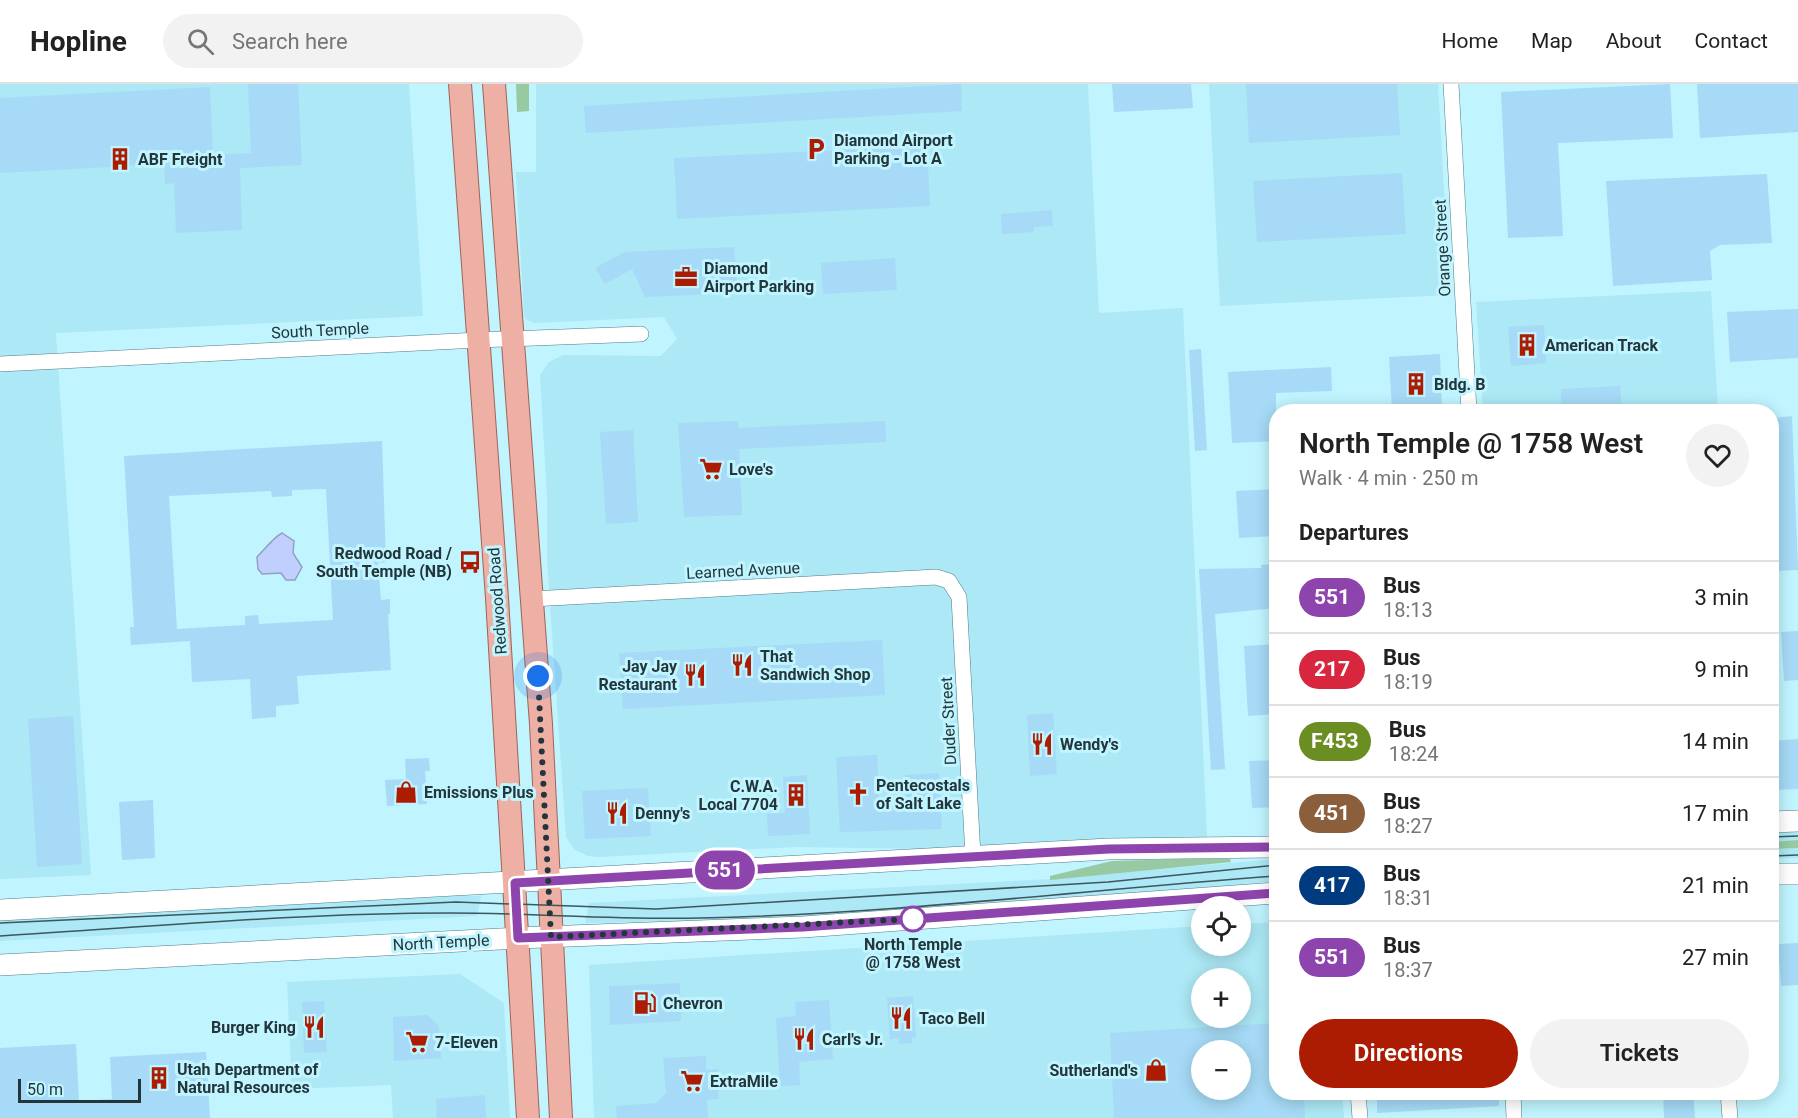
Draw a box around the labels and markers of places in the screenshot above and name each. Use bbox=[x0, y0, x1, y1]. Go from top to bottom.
place label: Diamond Airport Parking - Lot A bbox=[834, 131, 953, 168]
parking icon: Diamond Airport Parking - Lot A bbox=[803, 136, 829, 162]
building icon: ABF Freight bbox=[107, 146, 133, 172]
place label: ABF Freight bbox=[138, 150, 223, 169]
place label: Diamond Airport Parking bbox=[704, 259, 814, 296]
office icon: Diamond Airport Parking bbox=[673, 264, 699, 290]
building icon: American Track bbox=[1514, 332, 1540, 358]
place label: American Track bbox=[1545, 336, 1658, 355]
building icon: Bldg. B bbox=[1403, 371, 1429, 397]
place label: Bldg. B bbox=[1434, 375, 1485, 394]
supermarket icon: Love's bbox=[698, 456, 724, 482]
place label: Love's bbox=[729, 460, 773, 479]
place label: Redwood Road / South Temple (NB) bbox=[316, 544, 452, 581]
bus stop icon: Redwood Road / South Temple (NB) bbox=[457, 549, 483, 575]
place label: That Sandwich Shop bbox=[760, 647, 871, 684]
restaurant icon: That Sandwich Shop bbox=[729, 652, 755, 678]
place label: Jay Jay Restaurant bbox=[598, 657, 678, 694]
restaurant icon: Jay Jay Restaurant bbox=[682, 662, 708, 688]
restaurant icon: Wendy's bbox=[1029, 731, 1055, 757]
place label: Wendy's bbox=[1060, 735, 1119, 754]
place label: Pentecostals of Salt Lake bbox=[876, 776, 970, 813]
place label: C.W.A. Local 7704 bbox=[698, 777, 778, 814]
shop icon: Emissions Plus bbox=[393, 779, 419, 805]
church icon: Pentecostals of Salt Lake bbox=[845, 781, 871, 807]
building icon: C.W.A. Local 7704 bbox=[783, 782, 809, 808]
place label: Emissions Plus bbox=[424, 783, 534, 802]
restaurant icon: Denny's bbox=[604, 800, 630, 826]
place label: Denny's bbox=[635, 804, 690, 823]
marker: North Temple @ 1758 West bbox=[900, 906, 926, 932]
place label: North Temple @ 1758 West bbox=[864, 935, 962, 972]
fuel station icon: Chevron bbox=[632, 990, 658, 1016]
place label: Chevron bbox=[663, 994, 723, 1013]
restaurant icon: Taco Bell bbox=[888, 1005, 914, 1031]
place label: Taco Bell bbox=[919, 1009, 985, 1028]
restaurant icon: Burger King bbox=[301, 1014, 327, 1040]
place label: Burger King bbox=[211, 1018, 296, 1037]
restaurant icon: Carl's Jr. bbox=[791, 1026, 817, 1052]
supermarket icon: 7-Eleven bbox=[404, 1029, 430, 1055]
place label: Carl's Jr. bbox=[822, 1030, 883, 1049]
place label: 7-Eleven bbox=[435, 1033, 498, 1052]
shop icon: Sutherland's bbox=[1143, 1057, 1169, 1083]
place label: Utah Department of Natural Resources bbox=[177, 1060, 319, 1097]
place label: Sutherland's bbox=[1049, 1061, 1138, 1080]
building icon: Utah Department of Natural Resources bbox=[146, 1065, 172, 1091]
supermarket icon: ExtraMile bbox=[679, 1068, 705, 1094]
place label: ExtraMile bbox=[710, 1072, 778, 1091]

